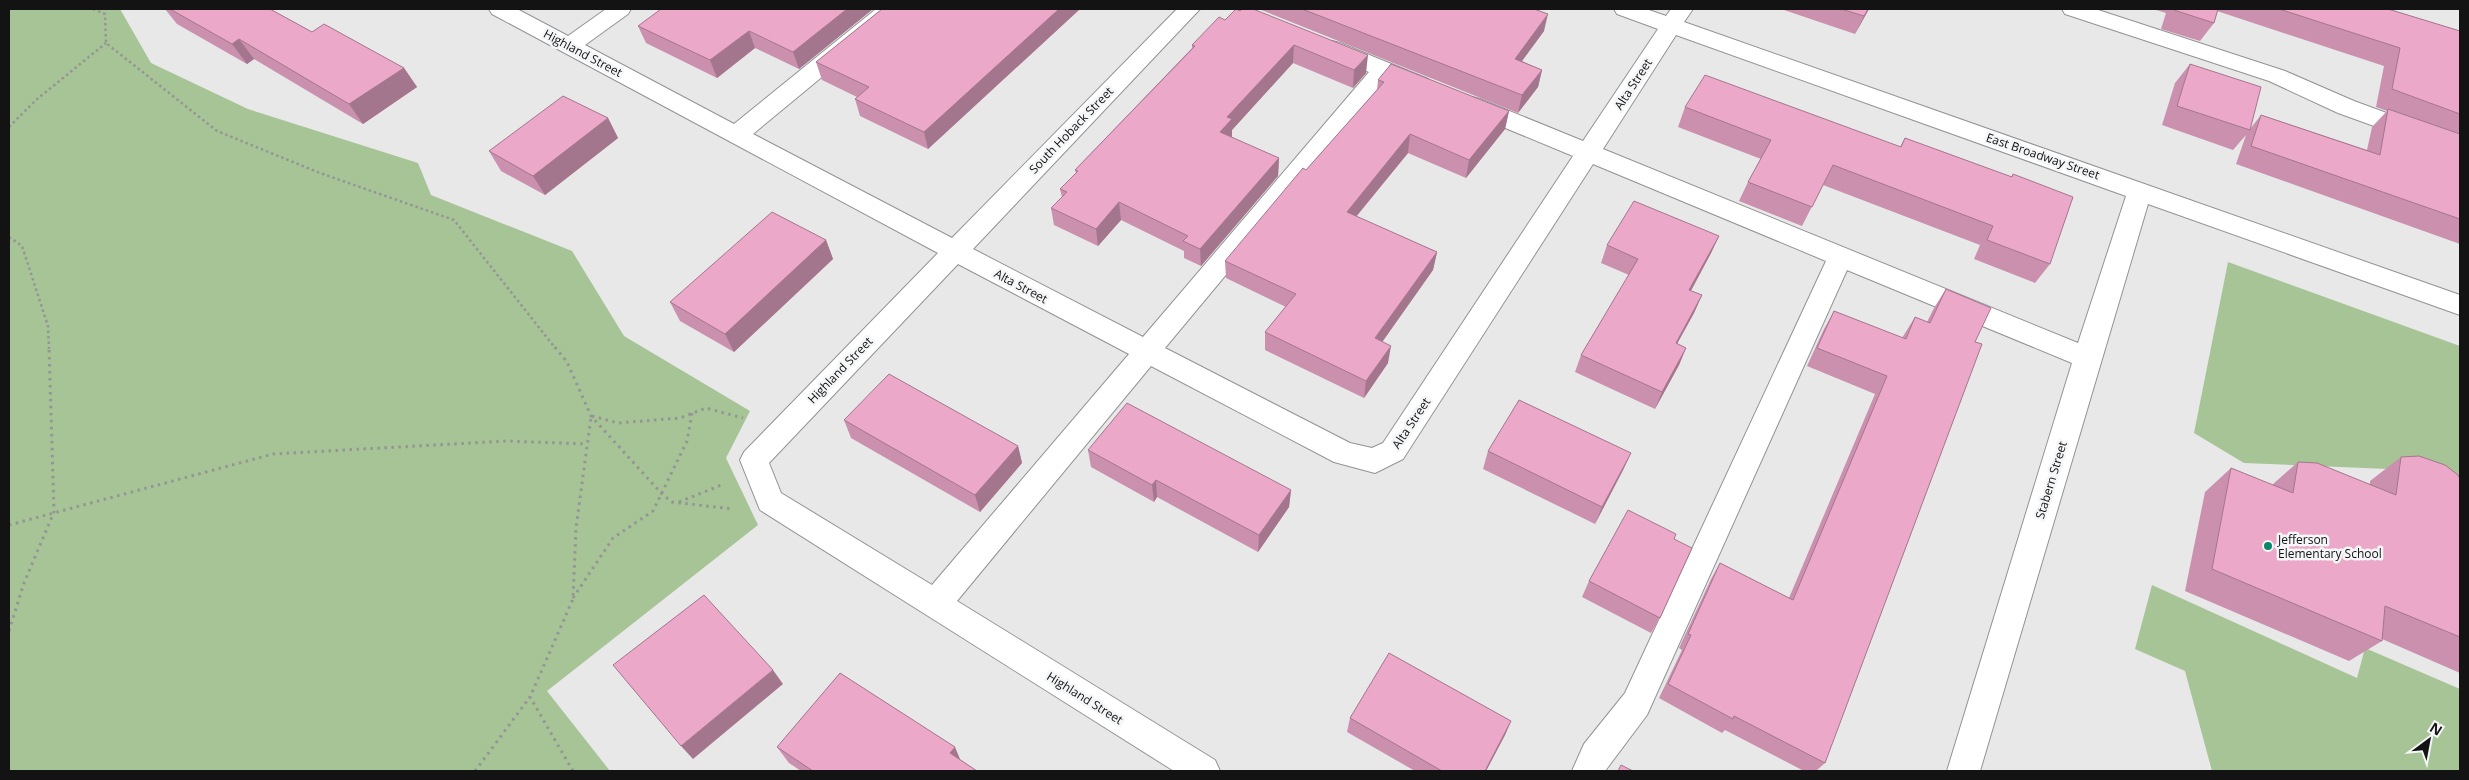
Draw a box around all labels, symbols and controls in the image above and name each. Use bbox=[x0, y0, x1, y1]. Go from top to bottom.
street label: Highland Street bbox=[541, 25, 625, 81]
street label: Alta Street bbox=[1610, 55, 1656, 113]
street label: South Hoback Street bbox=[1025, 83, 1117, 177]
street label: East Broadway Street bbox=[1984, 129, 2102, 183]
street label: Alta Street bbox=[991, 265, 1051, 307]
street label: Highland Street bbox=[804, 333, 876, 407]
street label: Alta Street bbox=[1388, 394, 1434, 452]
street label: Stabern Street bbox=[2031, 439, 2071, 521]
place label: Jefferson Elementary School bbox=[2277, 531, 2382, 562]
marker: Jefferson Elementary School bbox=[2262, 540, 2274, 552]
street label: Highland Street bbox=[1044, 668, 1126, 728]
north arrow bbox=[2404, 715, 2454, 765]
text: N bbox=[2426, 717, 2446, 740]

